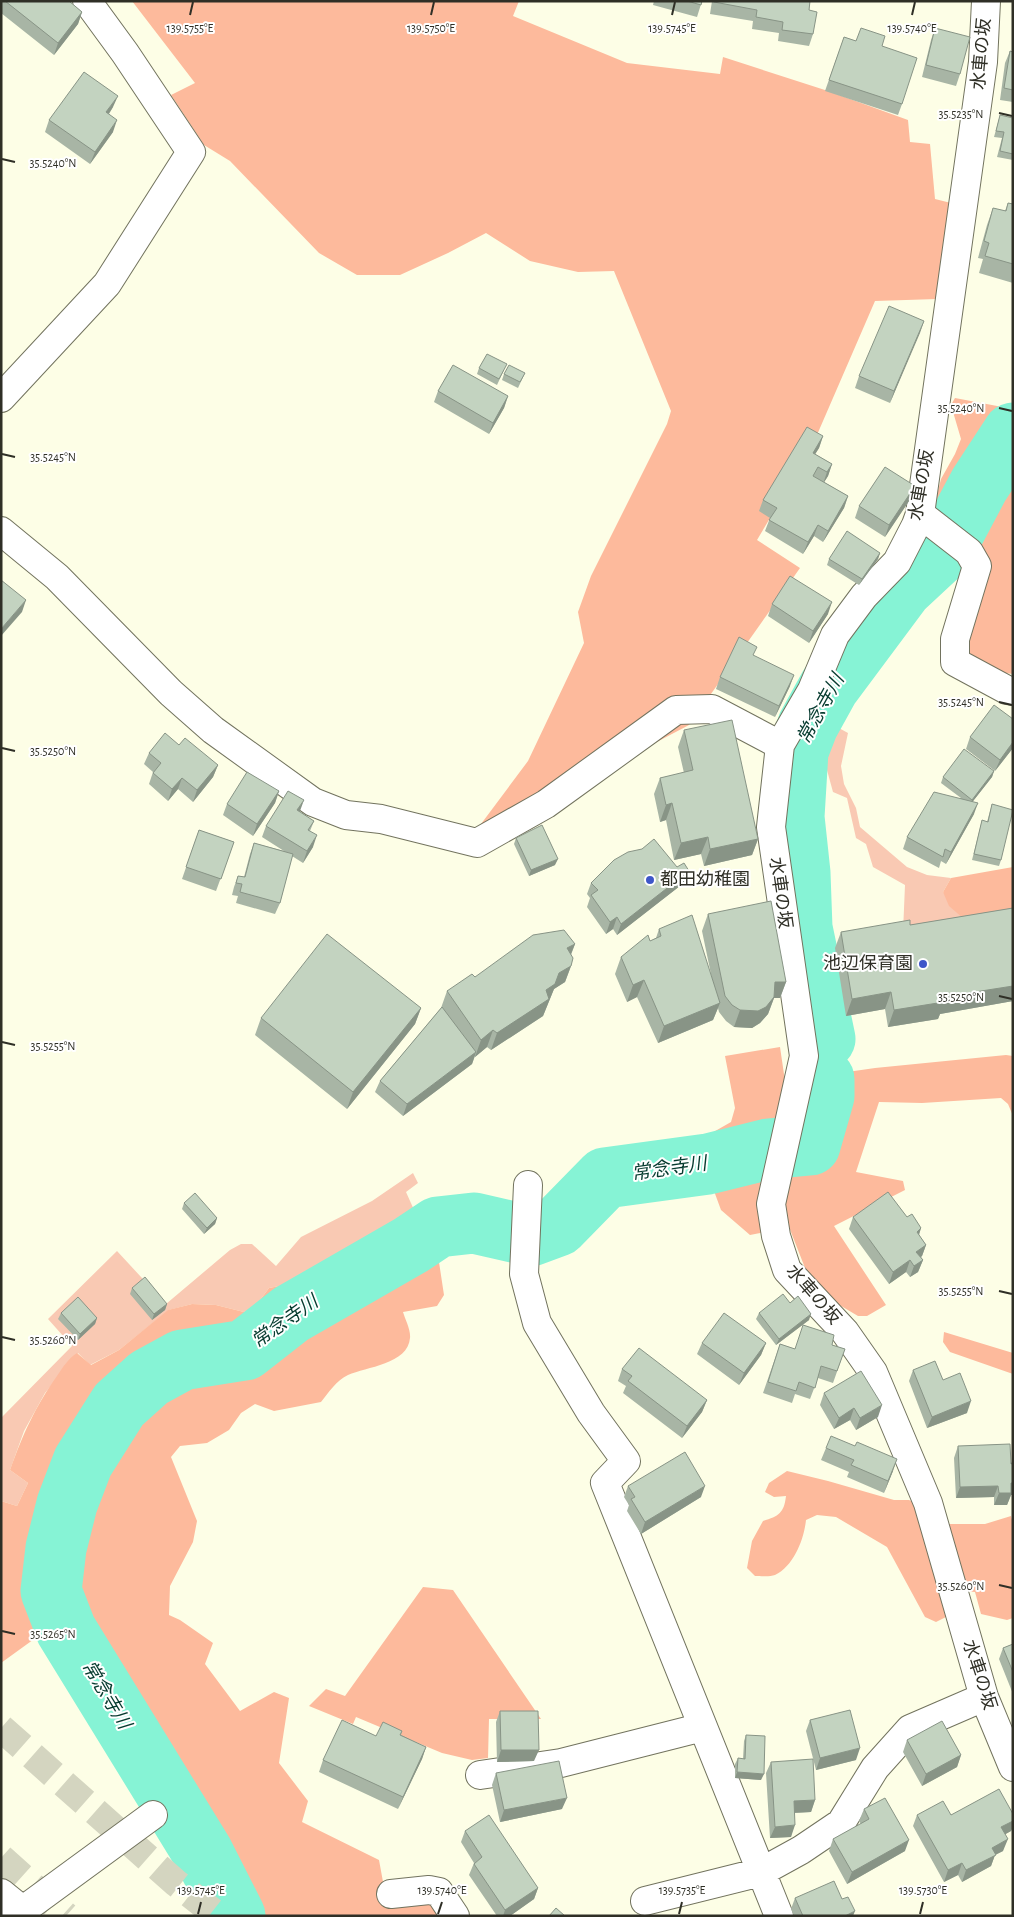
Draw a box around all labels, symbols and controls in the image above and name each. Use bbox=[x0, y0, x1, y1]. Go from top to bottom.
street label: 水車の坂 bbox=[969, 17, 994, 91]
text: 139.5755°E bbox=[167, 22, 214, 34]
text: 139.5750°E bbox=[407, 22, 455, 34]
text: 139.5745°E bbox=[648, 22, 696, 34]
text: 139.5740°E bbox=[888, 22, 937, 34]
text: 35.5235°N bbox=[939, 108, 983, 120]
text: 35.5240°N bbox=[29, 157, 77, 169]
text: 35.5240°N bbox=[937, 402, 985, 414]
street label: 水車の坂 bbox=[906, 448, 937, 522]
text: 35.5245°N bbox=[30, 451, 76, 463]
water label: 常念寺川 bbox=[793, 669, 849, 747]
text: 35.5245°N bbox=[938, 696, 984, 708]
text: 35.5250°N bbox=[30, 745, 76, 757]
street label: 水車の坂 bbox=[766, 856, 795, 930]
place label: 都田幼稚園 bbox=[660, 869, 750, 889]
marker: 都田幼稚園 bbox=[644, 874, 656, 886]
place label: 池辺保育園 bbox=[823, 954, 913, 973]
marker: 池辺保育園 bbox=[917, 958, 929, 970]
text: 35.5250°N bbox=[938, 991, 984, 1003]
text: 35.5255°N bbox=[31, 1040, 75, 1052]
water label: 常念寺川 bbox=[630, 1153, 710, 1184]
street label: 水車の坂 bbox=[783, 1261, 844, 1328]
text: 35.5255°N bbox=[939, 1285, 983, 1297]
water label: 常念寺川 bbox=[248, 1290, 323, 1352]
text: 35.5260°N bbox=[30, 1334, 76, 1346]
text: 35.5260°N bbox=[938, 1580, 984, 1592]
text: 35.5265°N bbox=[30, 1628, 76, 1640]
street label: 水車の坂 bbox=[959, 1638, 1000, 1712]
water label: 常念寺川 bbox=[78, 1657, 136, 1734]
text: 139.5745°E bbox=[177, 1884, 225, 1896]
text: 139.5740°E bbox=[418, 1884, 467, 1896]
text: 139.5735°E bbox=[659, 1884, 706, 1896]
text: 139.5730°E bbox=[899, 1884, 947, 1896]

